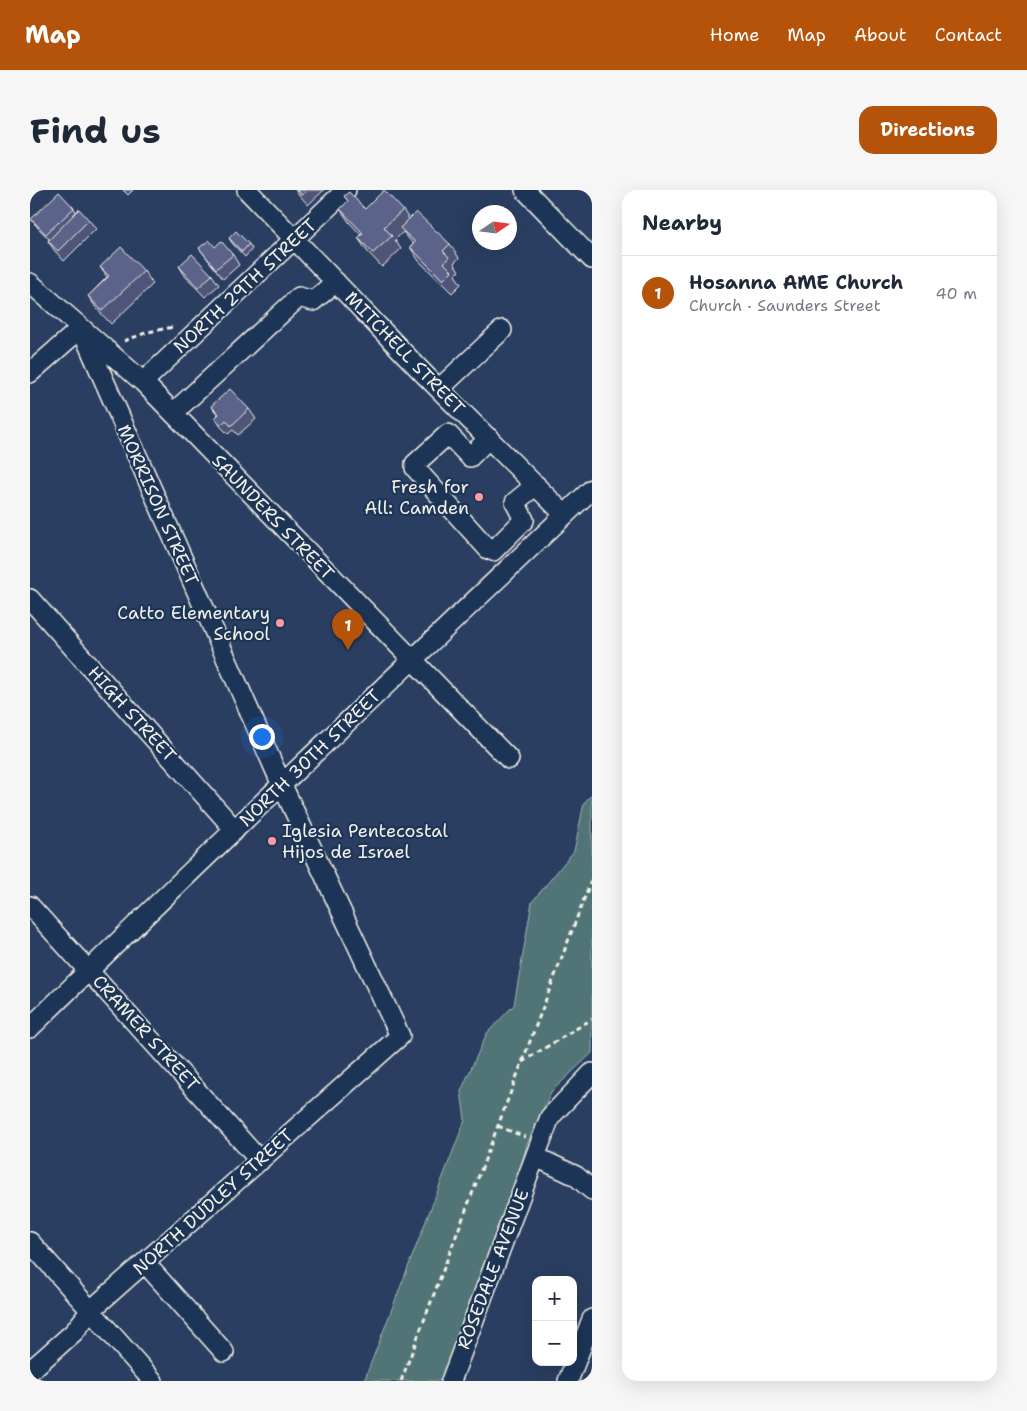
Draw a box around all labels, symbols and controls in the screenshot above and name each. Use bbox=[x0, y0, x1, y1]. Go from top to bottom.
text: Map bbox=[25, 19, 81, 51]
text: Home bbox=[710, 23, 759, 47]
text: Map bbox=[787, 23, 826, 47]
text: About bbox=[854, 23, 907, 47]
text: Contact bbox=[935, 23, 1002, 47]
button: Directions bbox=[859, 106, 997, 154]
text: Find us bbox=[30, 107, 161, 154]
north arrow bbox=[472, 205, 517, 250]
text: Nearby bbox=[642, 209, 722, 237]
street label: NORTH 29TH STREET bbox=[168, 213, 322, 359]
text: Hosanna AME Church bbox=[689, 270, 903, 295]
text: 1 bbox=[654, 283, 662, 304]
text: 40 m bbox=[935, 283, 977, 304]
street label: MITCHELL STREET bbox=[340, 286, 470, 420]
text: Church · Saunders Street bbox=[689, 295, 881, 316]
street label: MORRISON STREET bbox=[112, 421, 204, 589]
street label: SAUNDERS STREET bbox=[207, 449, 339, 585]
place label: Fresh for All: Camden bbox=[364, 475, 469, 520]
marker: Fresh for All: Camden bbox=[473, 491, 485, 503]
place label: Catto Elementary School bbox=[117, 601, 271, 646]
pin: 1 bbox=[332, 609, 364, 650]
marker: Catto Elementary School bbox=[274, 617, 286, 629]
street label: HIGH STREET bbox=[83, 661, 181, 767]
street label: NORTH 30TH STREET bbox=[234, 684, 386, 832]
your location bbox=[249, 724, 275, 750]
place label: Iglesia Pentecostal Hijos de Israel bbox=[282, 819, 448, 864]
marker: Iglesia Pentecostal Hijos de Israel bbox=[266, 835, 278, 847]
street label: CRAMER STREET bbox=[87, 970, 205, 1096]
street label: NORTH DUDLEY STREET bbox=[128, 1123, 298, 1281]
street label: ROSEDALE AVENUE bbox=[451, 1185, 535, 1353]
map controls bbox=[532, 1276, 577, 1366]
button: + bbox=[532, 1276, 577, 1321]
button: − bbox=[532, 1321, 577, 1366]

